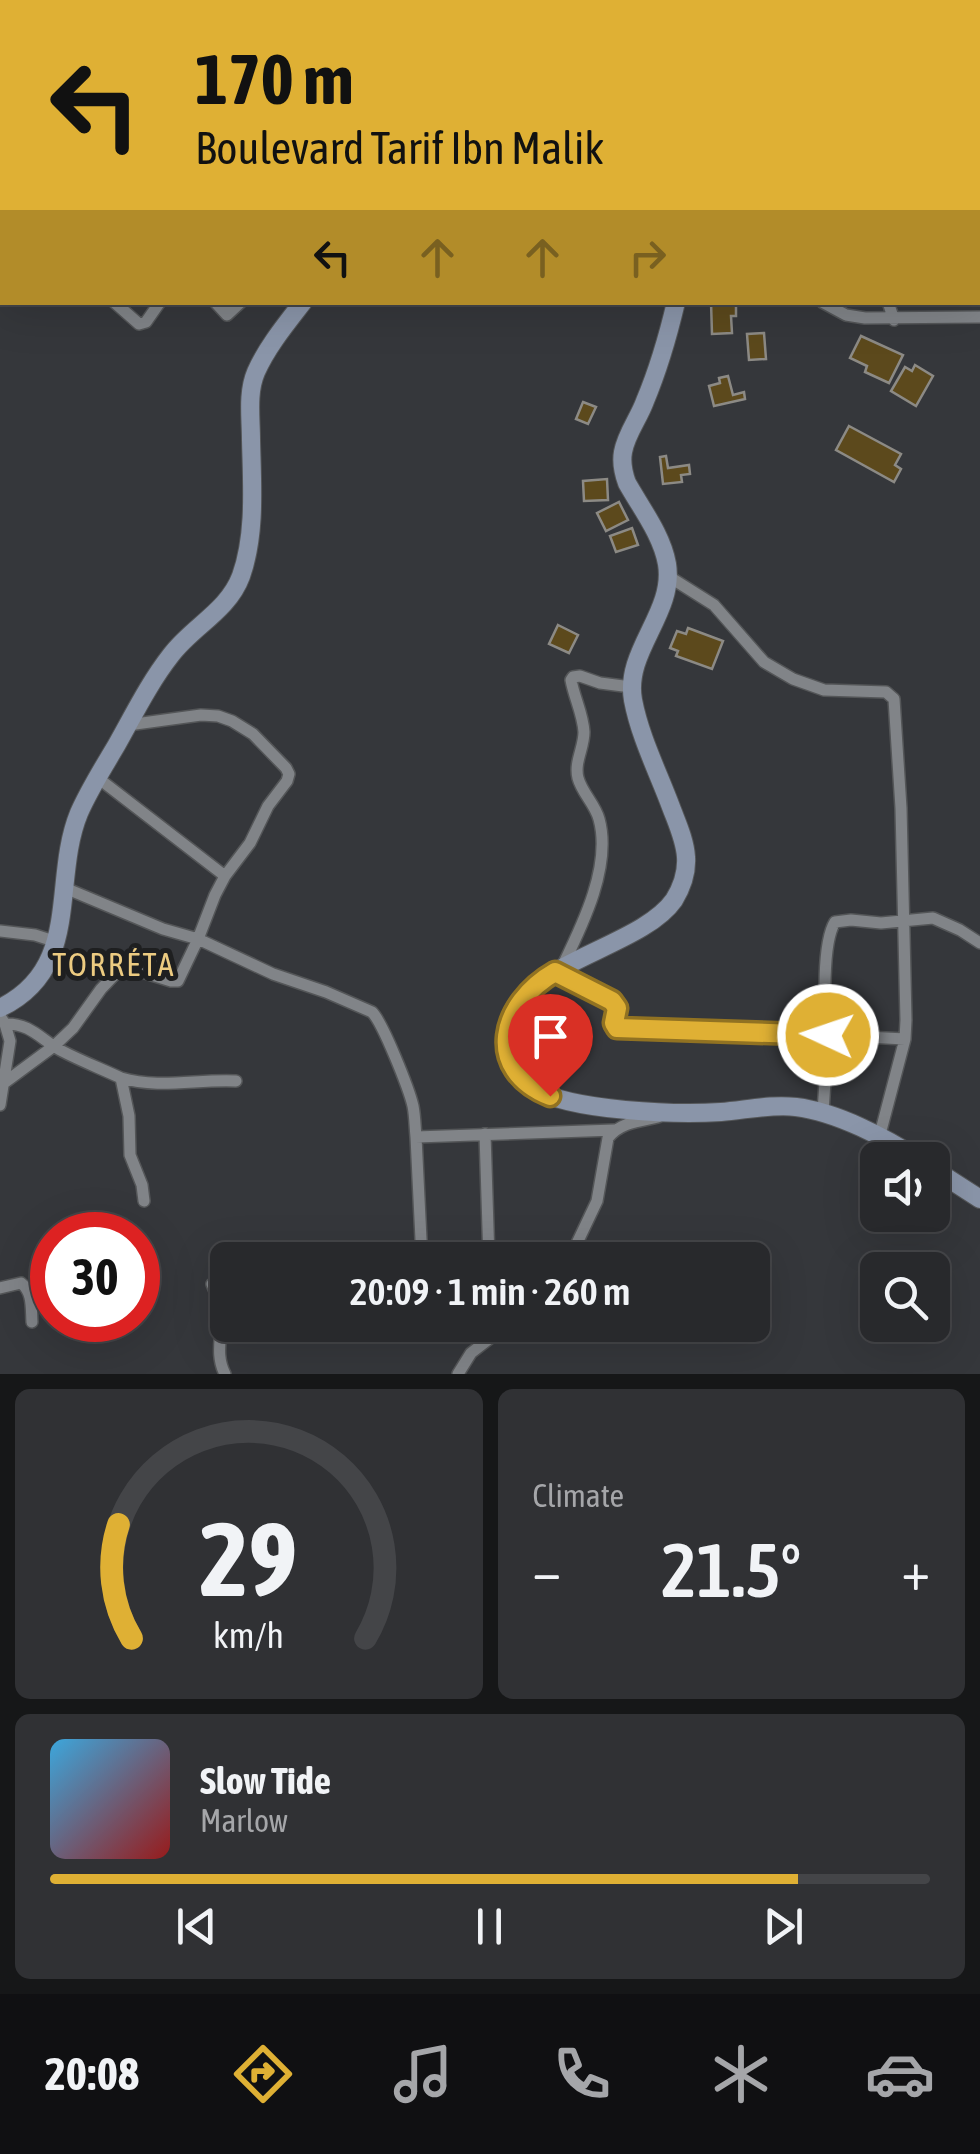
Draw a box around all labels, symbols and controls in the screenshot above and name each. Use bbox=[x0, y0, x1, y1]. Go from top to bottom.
text: 170 m bbox=[195, 39, 354, 119]
icon: left bbox=[30, 40, 160, 170]
text: Boulevard Tarif Ibn Malik bbox=[195, 122, 604, 174]
icon: left bbox=[305, 230, 360, 285]
icon: ahead bbox=[410, 230, 465, 285]
icon: ahead bbox=[515, 230, 570, 285]
icon: right bbox=[620, 230, 675, 285]
district label: TORRÉTA bbox=[52, 946, 176, 983]
position arrow bbox=[776, 983, 880, 1087]
pin bbox=[508, 994, 593, 1097]
icon: arrive bbox=[523, 1009, 578, 1064]
map controls bbox=[860, 1142, 950, 1342]
button: sound bbox=[860, 1142, 950, 1232]
speed limit sign: 30 bbox=[30, 1212, 160, 1342]
button: search bbox=[860, 1252, 950, 1342]
text: 20:09 · 1 min · 260 m bbox=[350, 1270, 630, 1313]
text: Climate bbox=[533, 1477, 624, 1514]
text: 29 bbox=[200, 1499, 298, 1618]
text: 21.5° bbox=[661, 1527, 801, 1613]
text: − bbox=[533, 1539, 561, 1602]
text: + bbox=[901, 1539, 930, 1602]
text: km/h bbox=[213, 1615, 284, 1656]
text: Slow Tide bbox=[200, 1759, 331, 1802]
text: Marlow bbox=[200, 1802, 288, 1839]
icon: previous bbox=[169, 1899, 224, 1954]
icon: pause bbox=[462, 1899, 517, 1954]
icon: next bbox=[756, 1899, 811, 1954]
icon: directions bbox=[228, 2039, 298, 2109]
icon: music bbox=[388, 2039, 458, 2109]
icon: phone bbox=[547, 2039, 617, 2109]
icon: climate bbox=[706, 2039, 776, 2109]
icon: car bbox=[865, 2039, 935, 2109]
text: 20:08 bbox=[45, 2048, 139, 2100]

